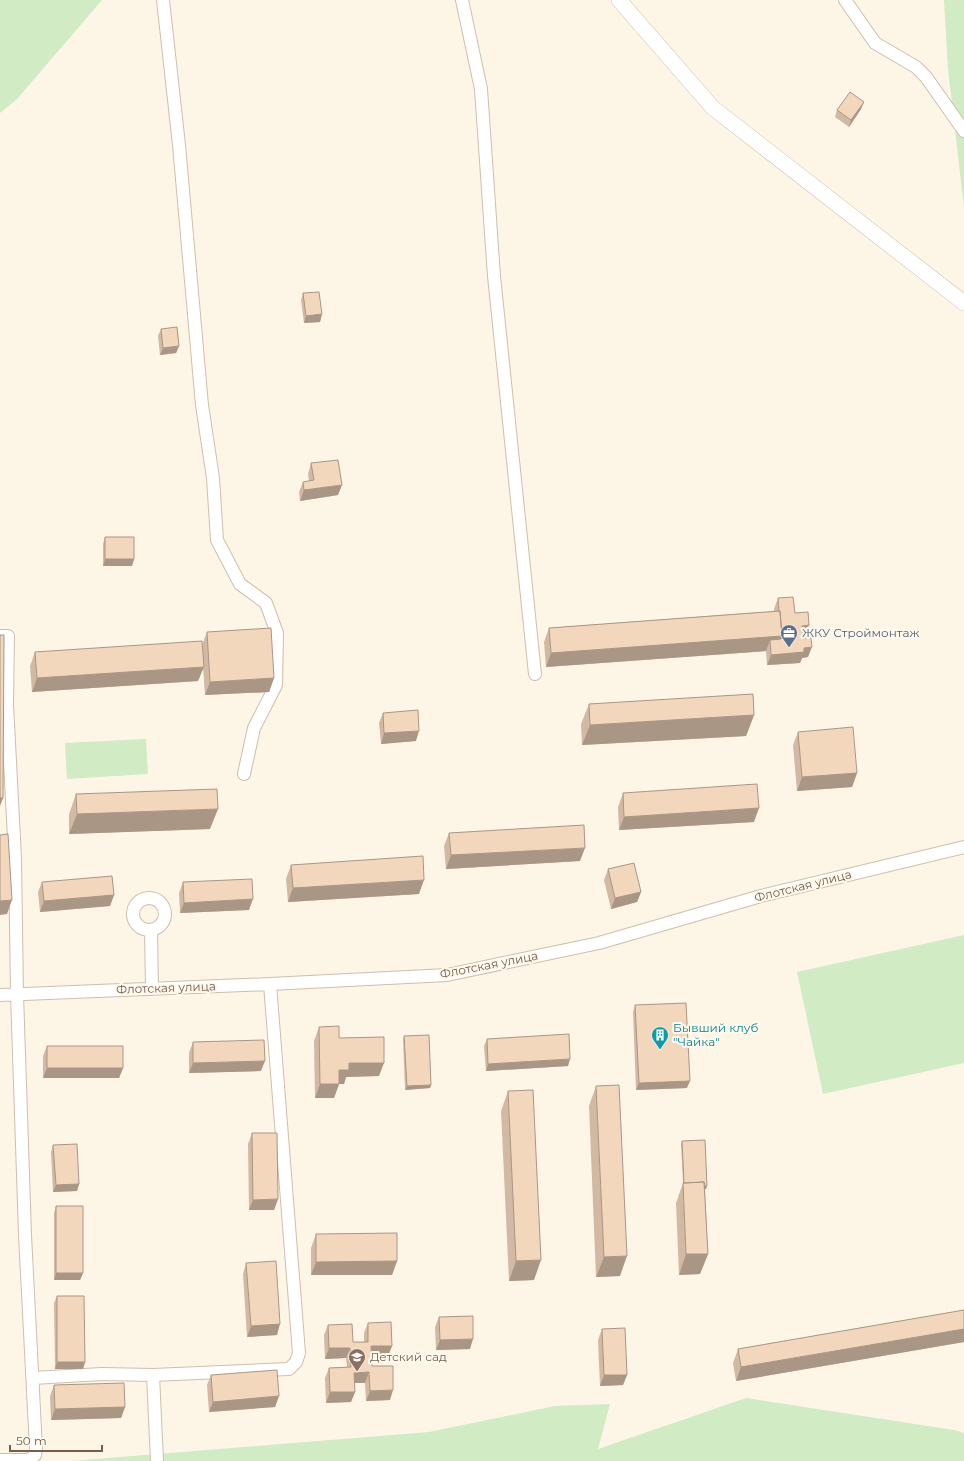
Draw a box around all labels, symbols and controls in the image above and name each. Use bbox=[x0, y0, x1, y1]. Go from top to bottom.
office icon: ЖКУ Строймонтаж bbox=[779, 623, 799, 648]
place label: ЖКУ Строймонтаж bbox=[802, 625, 919, 640]
street label: Флотская улица bbox=[753, 866, 853, 905]
street label: Флотская улица bbox=[439, 948, 539, 981]
street label: Флотская улица bbox=[116, 978, 216, 997]
place label: Бывший клуб "Чайка" bbox=[673, 1020, 758, 1049]
building icon: Бывший клуб "Чайка" bbox=[650, 1025, 670, 1050]
school or university icon: Детский сад bbox=[347, 1347, 367, 1372]
place label: Детский сад bbox=[370, 1349, 447, 1364]
scale bar bbox=[10, 1427, 102, 1453]
text: 50 m bbox=[16, 1433, 47, 1448]

